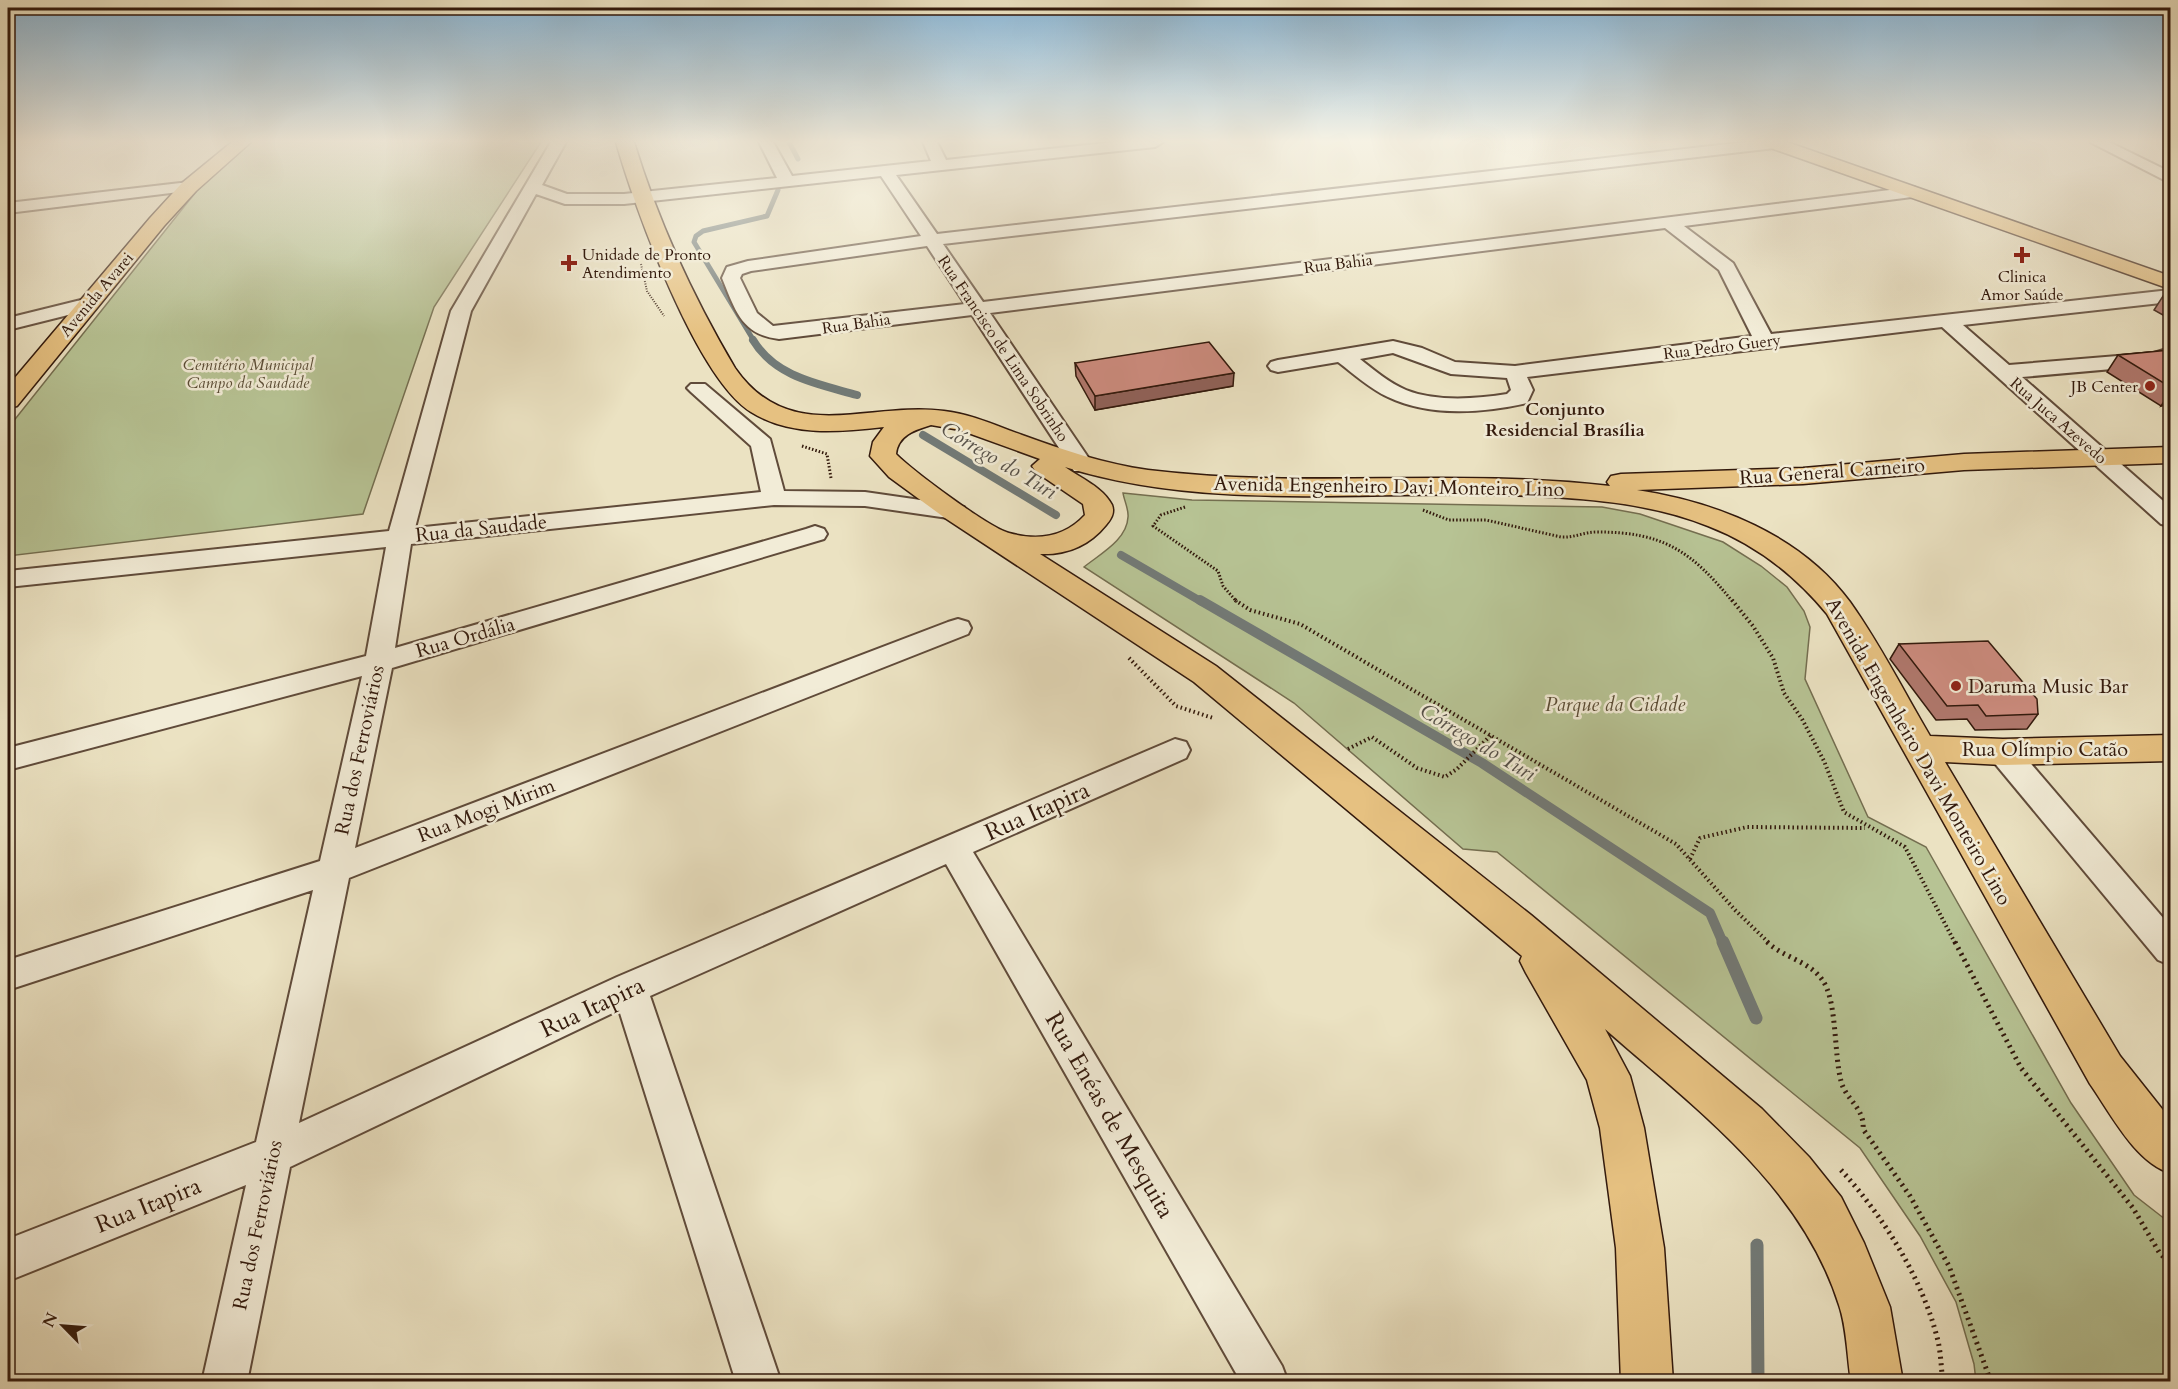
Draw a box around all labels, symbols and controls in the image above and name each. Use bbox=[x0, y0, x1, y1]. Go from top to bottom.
place label: Unidade de Pronto Atendimento bbox=[582, 244, 711, 284]
marker: Clinica Amor Saúde bbox=[2013, 246, 2031, 264]
street label: Avenida Avarei bbox=[55, 247, 139, 342]
street label: Rua Bahia bbox=[1303, 249, 1374, 279]
street label: Rua Francisco de Lima Sobrinho bbox=[932, 251, 1074, 446]
marker: Unidade de Pronto Atendimento bbox=[560, 254, 578, 272]
place label: Clinica Amor Saúde bbox=[1980, 266, 2064, 306]
street label: Rua Bahia bbox=[820, 308, 892, 340]
street label: Rua Pedro Guery bbox=[1662, 329, 1783, 365]
park label: Cemitério Municipal Campo da Saudade bbox=[183, 354, 314, 394]
street label: Rua Juca Azevedo bbox=[2005, 372, 2112, 469]
place label: JB Center bbox=[2069, 376, 2138, 398]
marker: JB Center bbox=[2143, 379, 2157, 393]
district label: Conjunto Residencial Brasília bbox=[1485, 397, 1645, 443]
water label: Córrego do Turi bbox=[935, 414, 1062, 507]
street label: Rua General Carneiro bbox=[1738, 452, 1926, 491]
street label: Avenida Engenheiro Davi Monteiro Lino bbox=[1213, 470, 1565, 503]
street label: Rua da Saudade bbox=[414, 508, 548, 549]
street label: Avenida Engenheiro Davi Monteiro Lino bbox=[1819, 592, 2018, 910]
street label: Rua Ordália bbox=[412, 610, 518, 665]
street label: Rua dos Ferroviários bbox=[328, 663, 391, 838]
place label: Daruma Music Bar bbox=[1968, 673, 2129, 700]
marker: Daruma Music Bar bbox=[1949, 679, 1963, 693]
park label: Parque da Cidade bbox=[1545, 691, 1685, 718]
water label: Córrego do Turi bbox=[1414, 696, 1541, 789]
street label: Rua Olímpio Catão bbox=[1962, 736, 2128, 763]
street label: Rua Mogi Mirim bbox=[414, 772, 559, 849]
street label: Rua Itapira bbox=[980, 773, 1095, 849]
street label: Rua Itapira bbox=[535, 969, 650, 1046]
street label: Rua Enéas de Mesquita bbox=[1037, 1006, 1182, 1225]
street label: Rua dos Ferroviários bbox=[226, 1138, 289, 1313]
street label: Rua Itapira bbox=[90, 1169, 207, 1242]
north arrow bbox=[33, 1296, 93, 1356]
text: N bbox=[37, 1309, 63, 1331]

